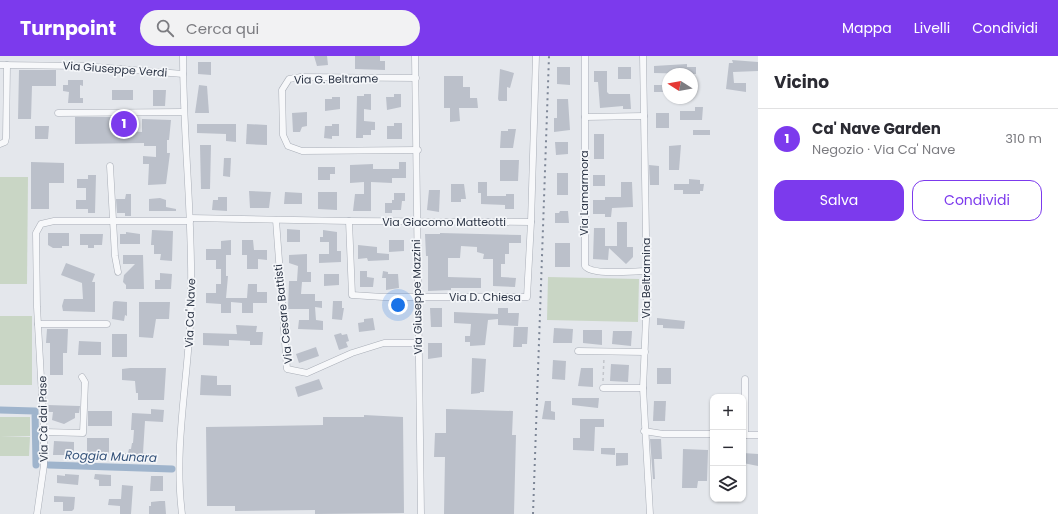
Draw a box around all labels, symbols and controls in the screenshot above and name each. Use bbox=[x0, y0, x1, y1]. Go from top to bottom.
search box bbox=[140, 10, 420, 46]
text: Turnpoint bbox=[20, 15, 116, 42]
icon: search bbox=[154, 17, 176, 39]
text: Cerca qui bbox=[186, 18, 259, 39]
text: Mappa bbox=[842, 18, 892, 38]
text: Livelli bbox=[914, 18, 950, 38]
text: Condividi bbox=[972, 18, 1038, 38]
street label: Via Giuseppe Verdi bbox=[62, 57, 168, 81]
north arrow bbox=[662, 68, 698, 104]
street label: Via G. Beltrame bbox=[294, 70, 378, 88]
text: Vicino bbox=[774, 70, 829, 94]
pin: 1 bbox=[111, 109, 137, 139]
text: Ca' Nave Garden bbox=[812, 118, 941, 139]
text: 1 bbox=[785, 129, 789, 148]
text: 310 m bbox=[1005, 129, 1042, 148]
text: Negozio · Via Ca' Nave bbox=[812, 140, 955, 159]
street label: Via Lamarmora bbox=[576, 150, 592, 236]
button: Salva bbox=[774, 180, 904, 221]
button: Condividi bbox=[912, 180, 1042, 221]
street label: Via Giacomo Matteotti bbox=[382, 214, 506, 230]
street label: Via Beltramina bbox=[638, 238, 654, 318]
street label: Via Giuseppe Mazzini bbox=[408, 239, 426, 355]
street label: Via Cesare Battisti bbox=[270, 263, 296, 365]
street label: Via Ca' Nave bbox=[181, 278, 199, 348]
street label: Via D. Chiesa bbox=[449, 289, 521, 305]
your location bbox=[388, 295, 408, 315]
street label: Via Cà dai Pase bbox=[34, 376, 52, 462]
map controls bbox=[710, 394, 746, 502]
button: + bbox=[710, 394, 746, 430]
button: − bbox=[710, 430, 746, 466]
water label: Roggia Munara bbox=[65, 446, 157, 466]
button: layers bbox=[710, 466, 746, 502]

